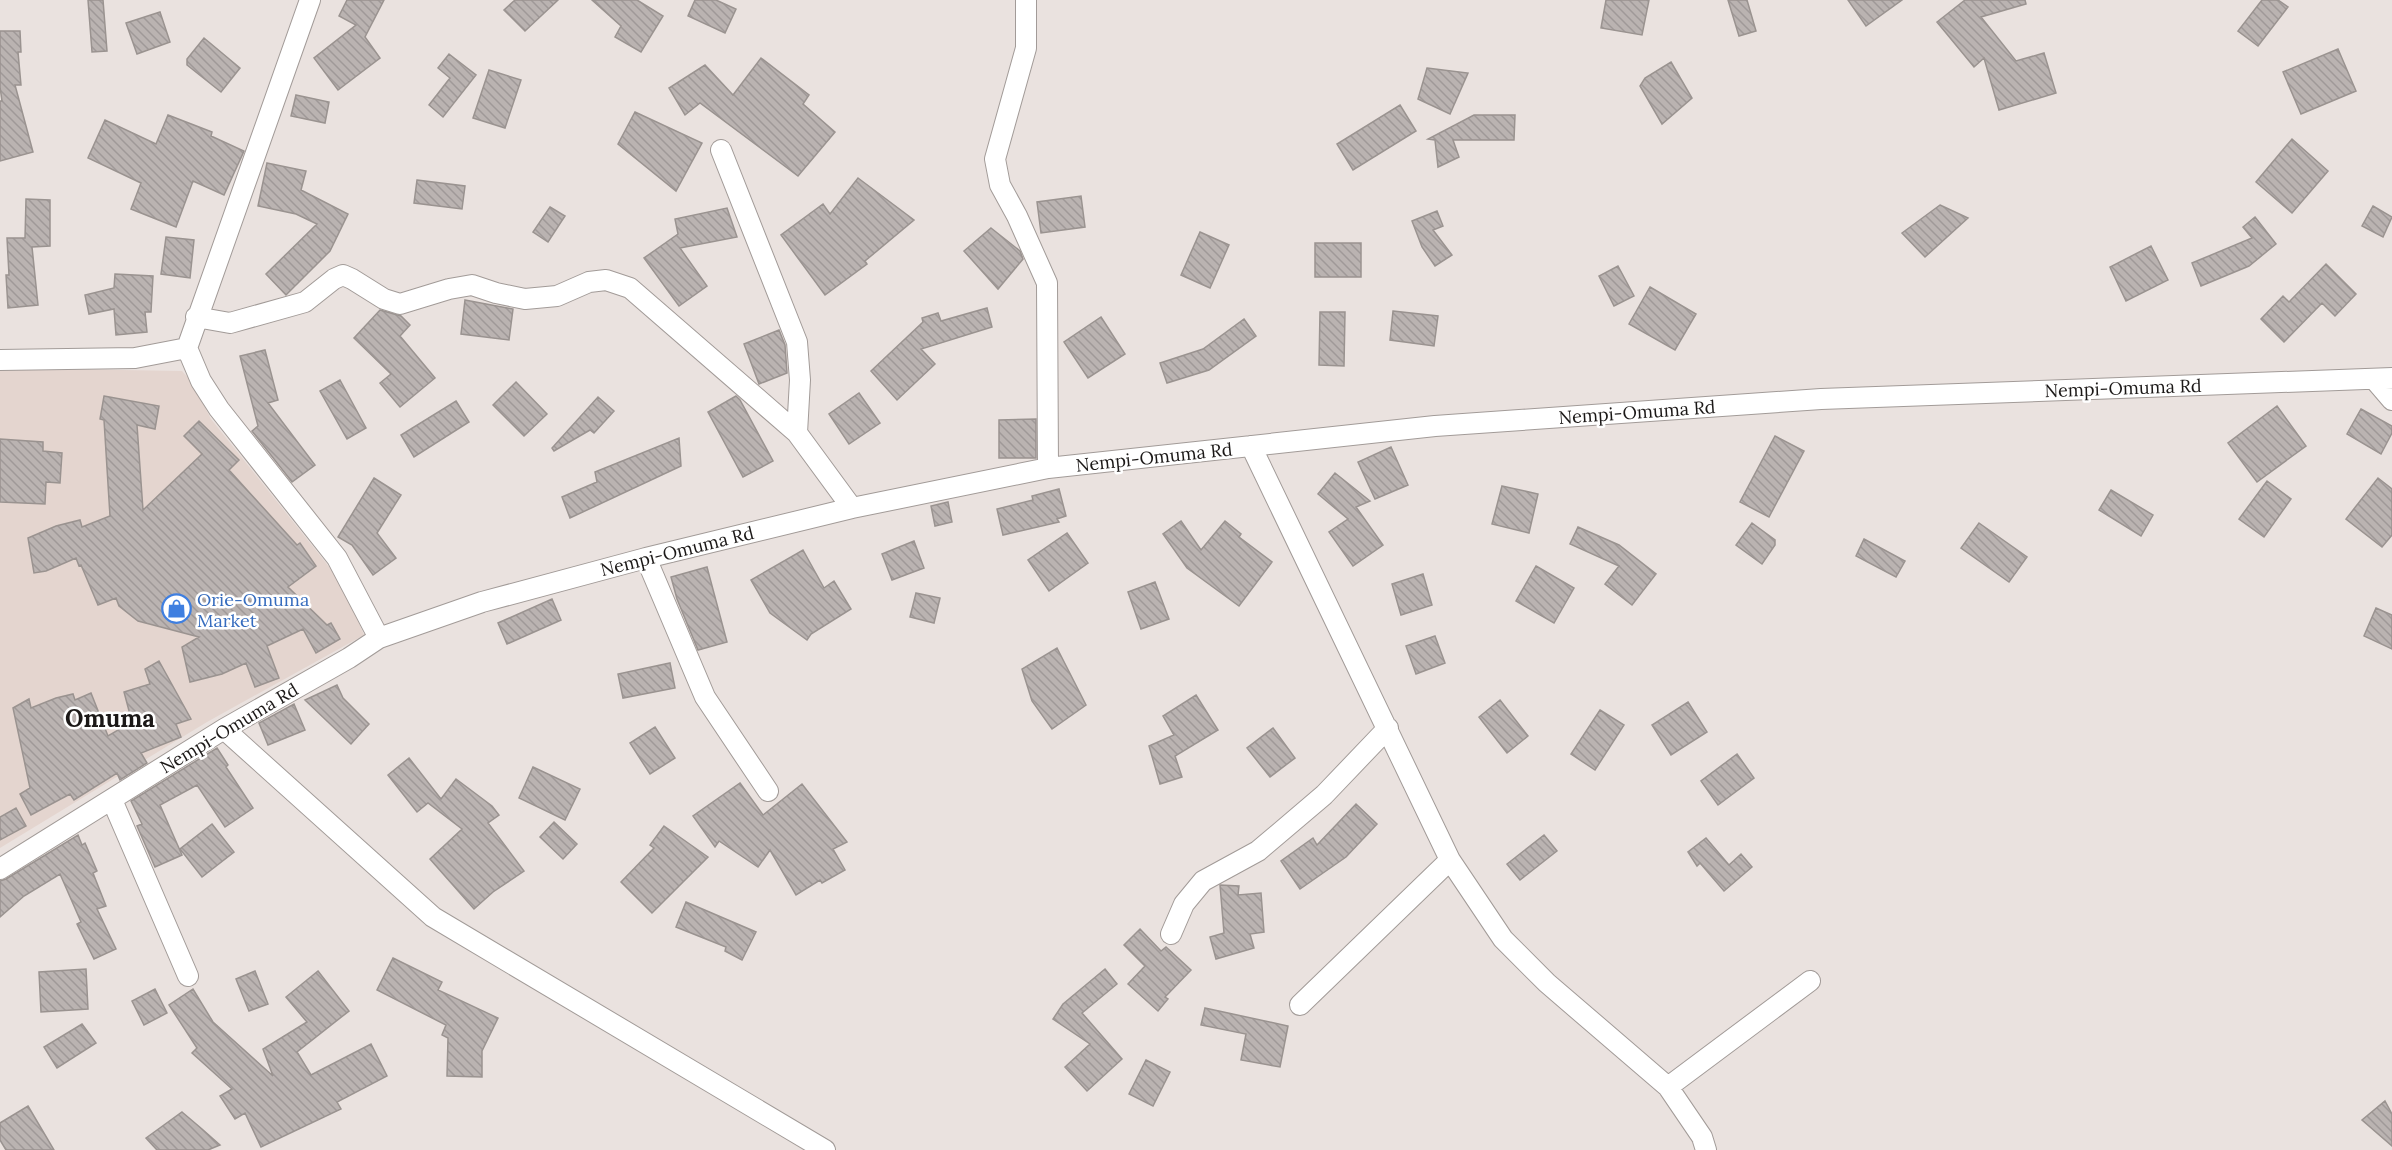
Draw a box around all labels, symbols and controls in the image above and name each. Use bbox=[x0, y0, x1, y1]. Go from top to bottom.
street label: Nempi-Omuma Rd bbox=[2044, 374, 2202, 402]
street label: Nempi-Omuma Rd bbox=[1558, 395, 1716, 429]
street label: Nempi-Omuma Rd bbox=[1075, 437, 1234, 477]
street label: Nempi-Omuma Rd bbox=[598, 521, 756, 581]
place label: Orie-Omuma Market bbox=[197, 588, 309, 632]
shop icon: Orie-Omuma Market bbox=[160, 593, 192, 625]
street label: Nempi-Omuma Rd bbox=[156, 678, 302, 778]
district label: Omuma bbox=[65, 703, 155, 734]

